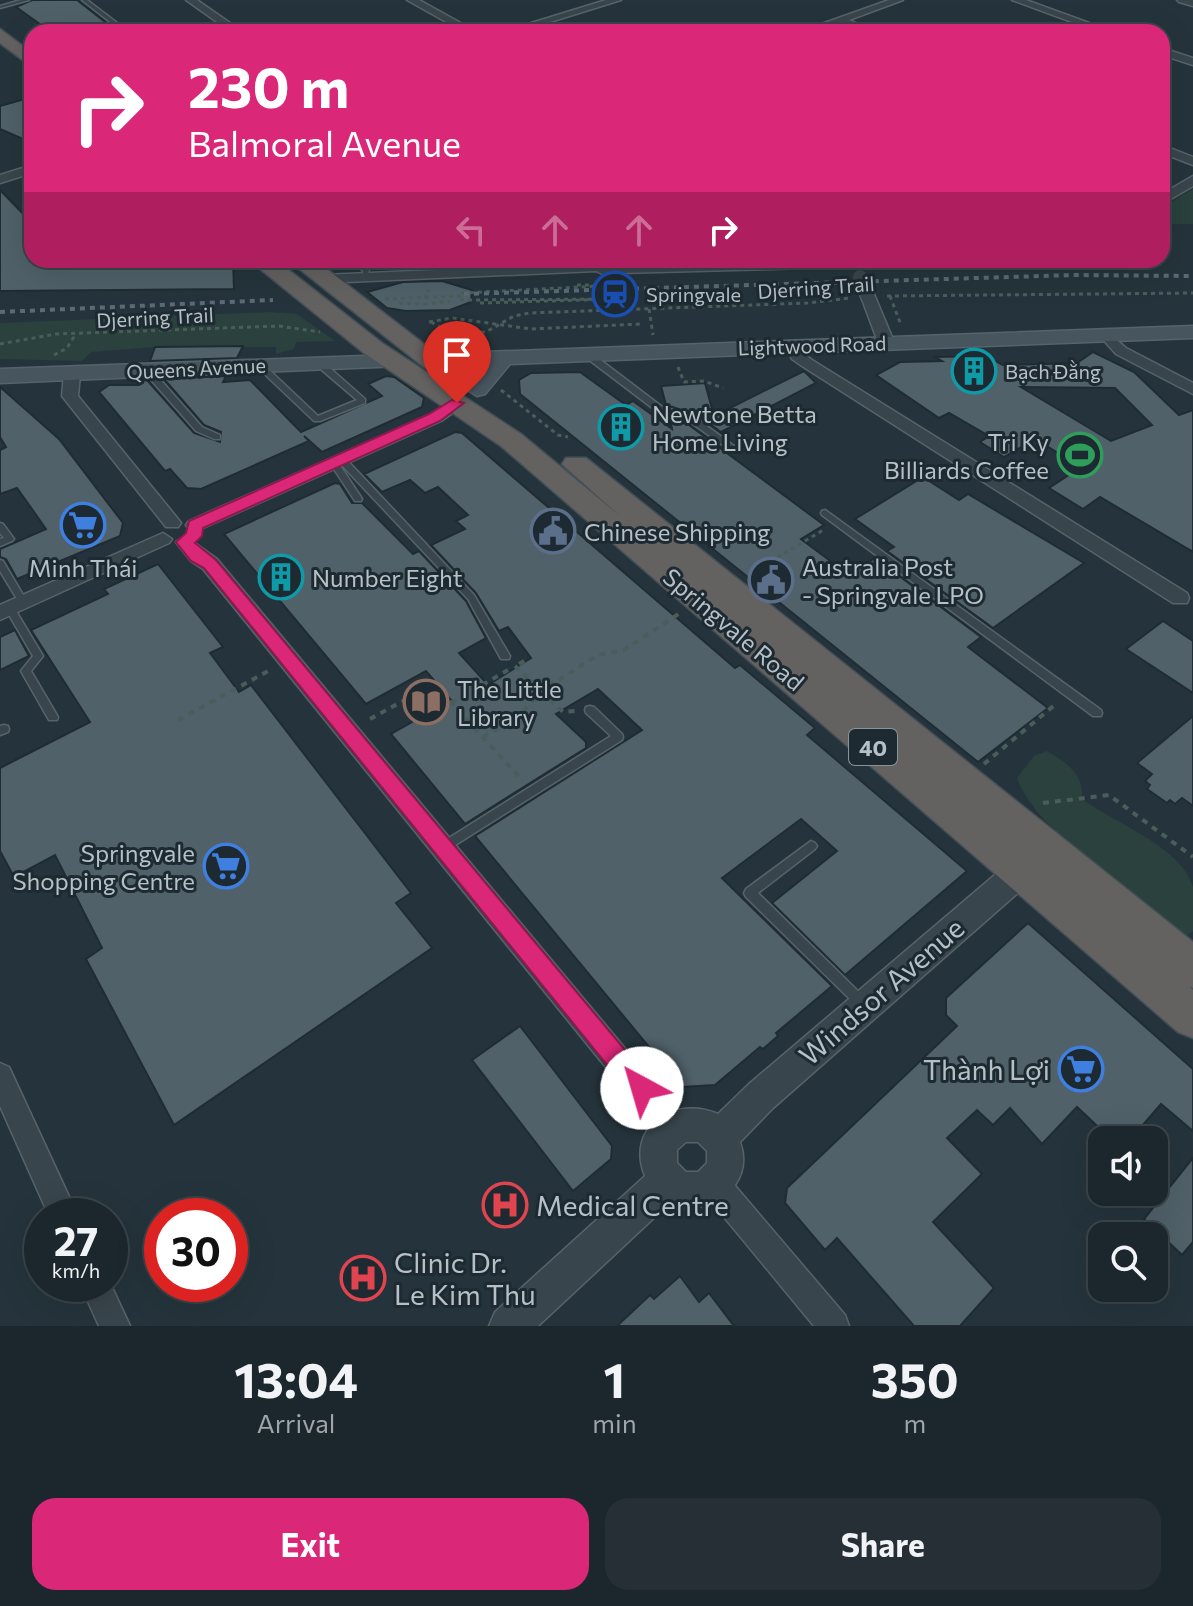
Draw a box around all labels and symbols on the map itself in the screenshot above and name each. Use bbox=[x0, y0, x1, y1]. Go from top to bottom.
station icon: Springvale bbox=[591, 270, 639, 318]
street label: Djerring Trail bbox=[757, 271, 875, 303]
place label: Springvale bbox=[646, 282, 741, 306]
street label: Djerring Trail bbox=[96, 302, 214, 332]
pin bbox=[423, 321, 491, 403]
street label: Lightwood Road bbox=[737, 330, 887, 360]
building icon: Bạch Đằng bbox=[950, 347, 998, 395]
street label: Queens Avenue bbox=[126, 352, 266, 384]
place label: Bạch Đằng bbox=[1005, 359, 1101, 383]
place label: Newtone Betta Home Living bbox=[652, 399, 817, 456]
building icon: Newtone Betta Home Living bbox=[597, 403, 645, 451]
place label: Tri Ky Billiards Coffee bbox=[884, 427, 1049, 484]
sports icon: Tri Ky Billiards Coffee bbox=[1056, 431, 1104, 479]
supermarket icon: Minh Thái bbox=[59, 501, 107, 549]
public building icon: Chinese Shipping bbox=[529, 507, 577, 555]
place label: Chinese Shipping bbox=[584, 517, 770, 546]
place label: Australia Post - Springvale LPO bbox=[802, 552, 984, 609]
place label: Minh Thái bbox=[29, 553, 138, 582]
building icon: Number Eight bbox=[257, 553, 305, 601]
public building icon: Australia Post - Springvale LPO bbox=[747, 556, 795, 604]
street label: Springvale Road bbox=[658, 562, 810, 696]
place label: Number Eight bbox=[312, 563, 463, 592]
place label: The Little Library bbox=[457, 674, 562, 731]
library icon: The Little Library bbox=[402, 678, 450, 726]
road number: 40 bbox=[849, 729, 897, 765]
place label: Springvale Shopping Centre bbox=[12, 838, 195, 895]
supermarket icon: Springvale Shopping Centre bbox=[202, 842, 250, 890]
street label: Windsor Avenue bbox=[792, 910, 970, 1072]
supermarket icon: Thành Lợi bbox=[1057, 1045, 1105, 1093]
position arrow bbox=[600, 1046, 684, 1130]
place label: Thành Lợi bbox=[923, 1052, 1050, 1086]
hospital icon: Medical Centre bbox=[481, 1181, 529, 1229]
place label: Medical Centre bbox=[536, 1188, 729, 1222]
speed limit sign: 30 bbox=[144, 1198, 248, 1302]
place label: Clinic Dr. Le Kim Thu bbox=[394, 1245, 536, 1311]
hospital icon: Clinic Dr. Le Kim Thu bbox=[339, 1254, 387, 1302]

